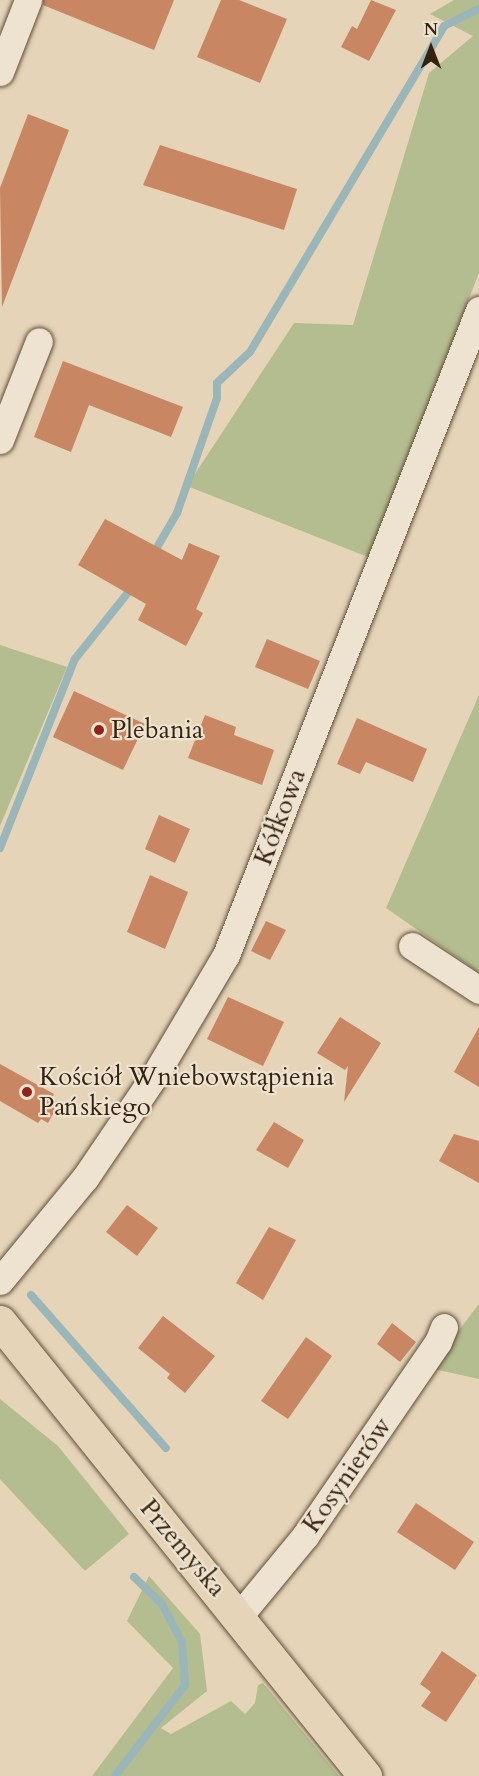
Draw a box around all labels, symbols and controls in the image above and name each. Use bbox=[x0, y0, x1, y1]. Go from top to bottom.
north arrow bbox=[401, 18, 461, 78]
text: N bbox=[424, 19, 438, 41]
place label: Plebania bbox=[111, 714, 203, 746]
marker: Plebania bbox=[92, 723, 106, 737]
street label: Kółkowa bbox=[247, 764, 313, 870]
place label: Kościół Wniebowstąpienia Pańskiego bbox=[39, 1061, 334, 1122]
marker: Kościół Wniebowstąpienia Pańskiego bbox=[20, 1085, 34, 1099]
street label: Kosynierów bbox=[296, 1411, 398, 1539]
street label: Przemyska bbox=[133, 1493, 233, 1603]

